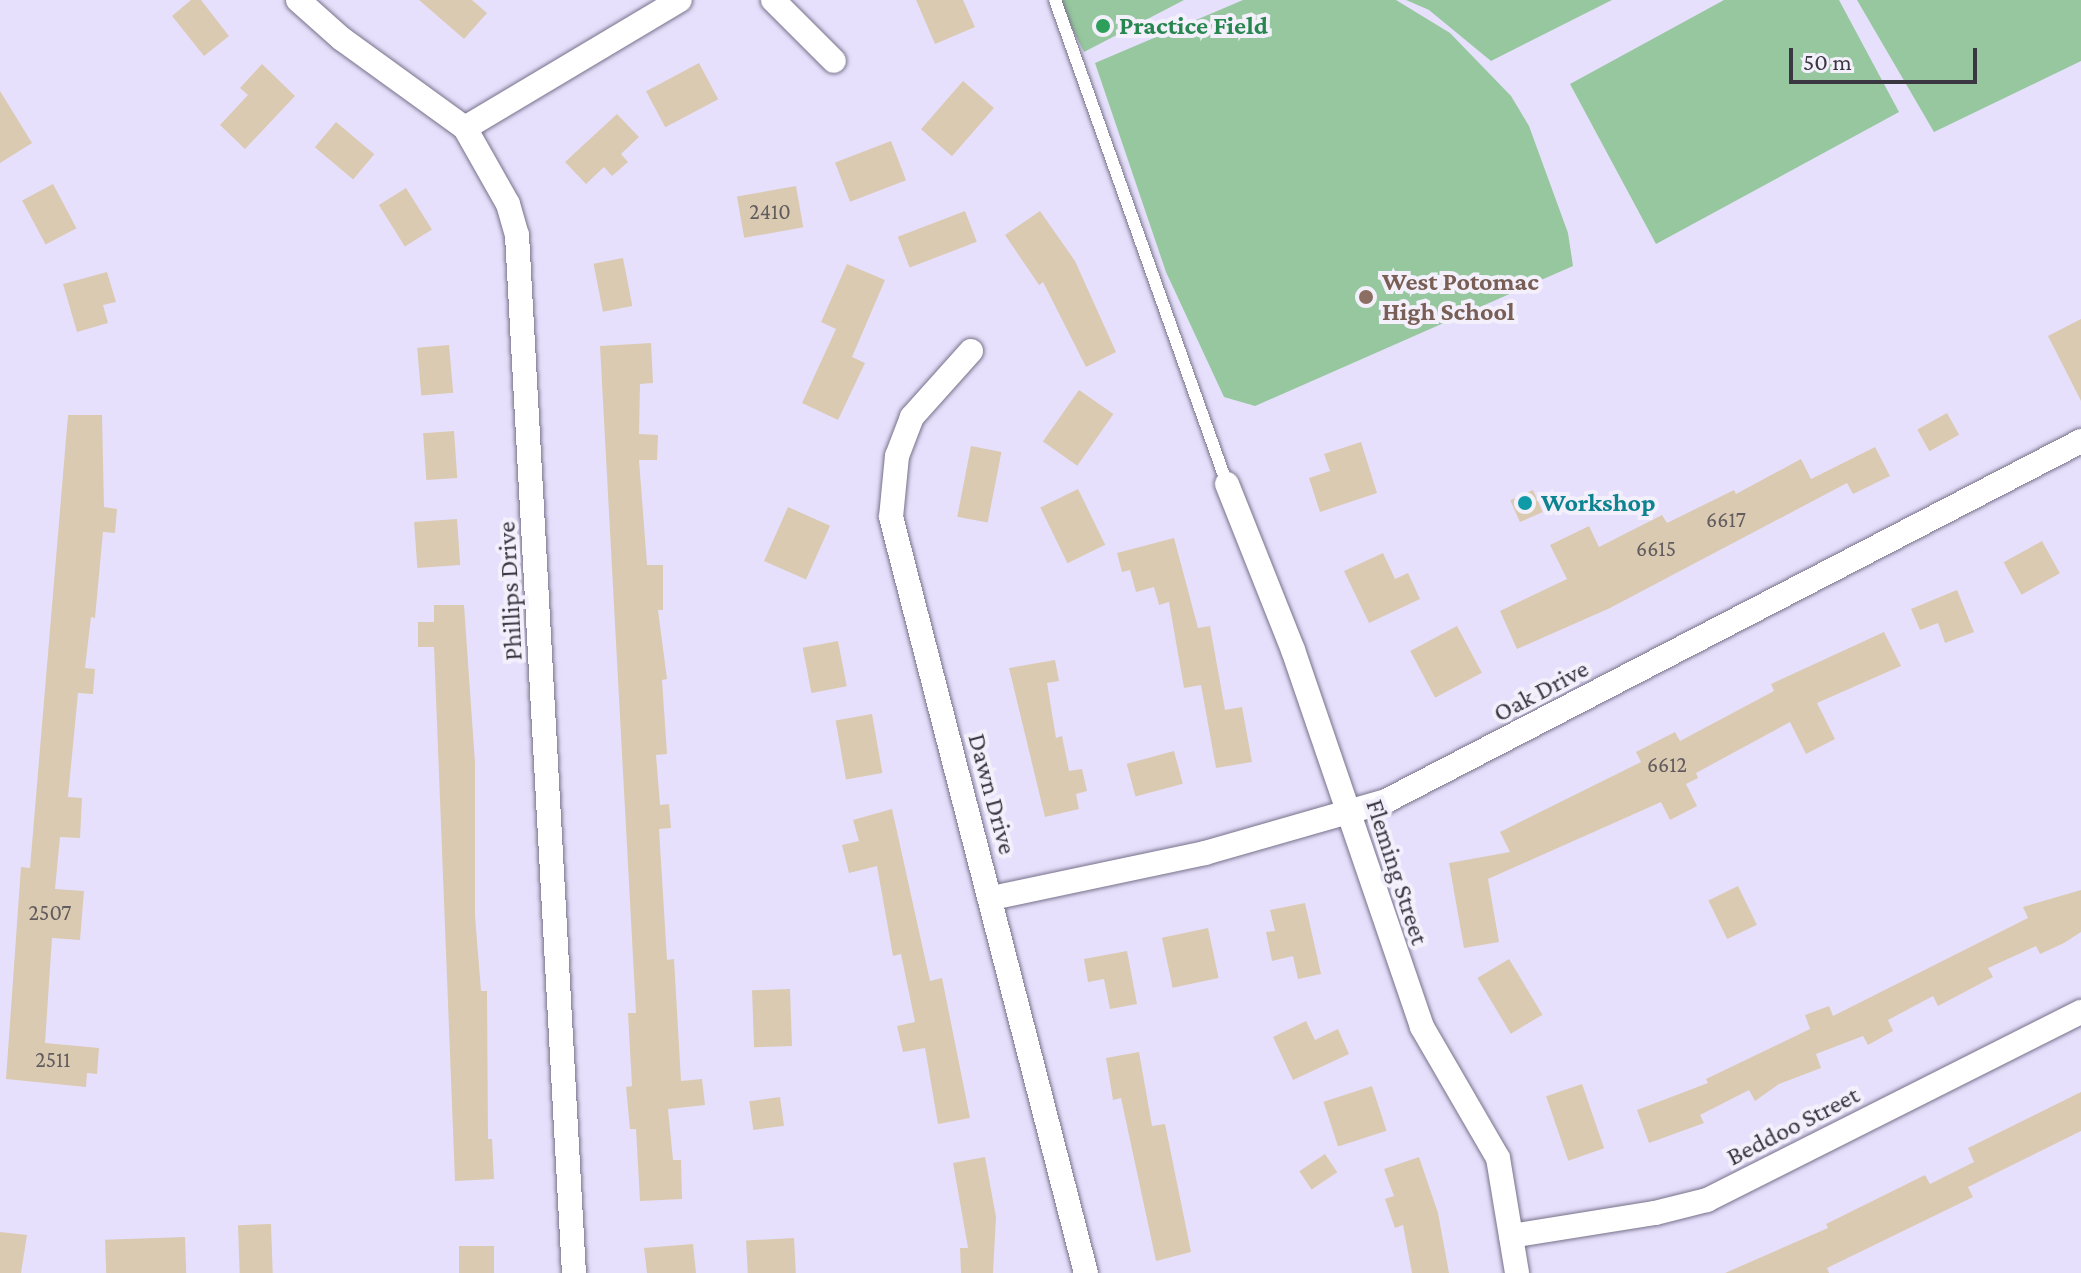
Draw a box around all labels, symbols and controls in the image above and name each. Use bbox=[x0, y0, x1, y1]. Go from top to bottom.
place label: Practice Field bbox=[1119, 10, 1268, 42]
marker: Practice Field bbox=[1094, 17, 1112, 35]
scale bar bbox=[1793, 32, 1981, 82]
text: 50 m bbox=[1803, 48, 1852, 75]
house number: 2410 bbox=[749, 199, 791, 225]
place label: West Potomac High School bbox=[1382, 266, 1539, 328]
marker: West Potomac High School bbox=[1357, 288, 1375, 306]
place label: Workshop bbox=[1541, 487, 1655, 519]
marker: Workshop bbox=[1516, 494, 1534, 512]
house number: 6617 bbox=[1706, 507, 1746, 533]
street label: Phillips Drive bbox=[491, 521, 529, 661]
house number: 6615 bbox=[1636, 536, 1676, 562]
street label: Oak Drive bbox=[1488, 653, 1594, 729]
street label: Dawn Drive bbox=[961, 730, 1023, 858]
house number: 6612 bbox=[1647, 752, 1687, 778]
street label: Fleming Street bbox=[1359, 795, 1435, 949]
house number: 2507 bbox=[29, 900, 71, 926]
house number: 2511 bbox=[35, 1047, 71, 1073]
street label: Beddoo Street bbox=[1721, 1079, 1865, 1173]

